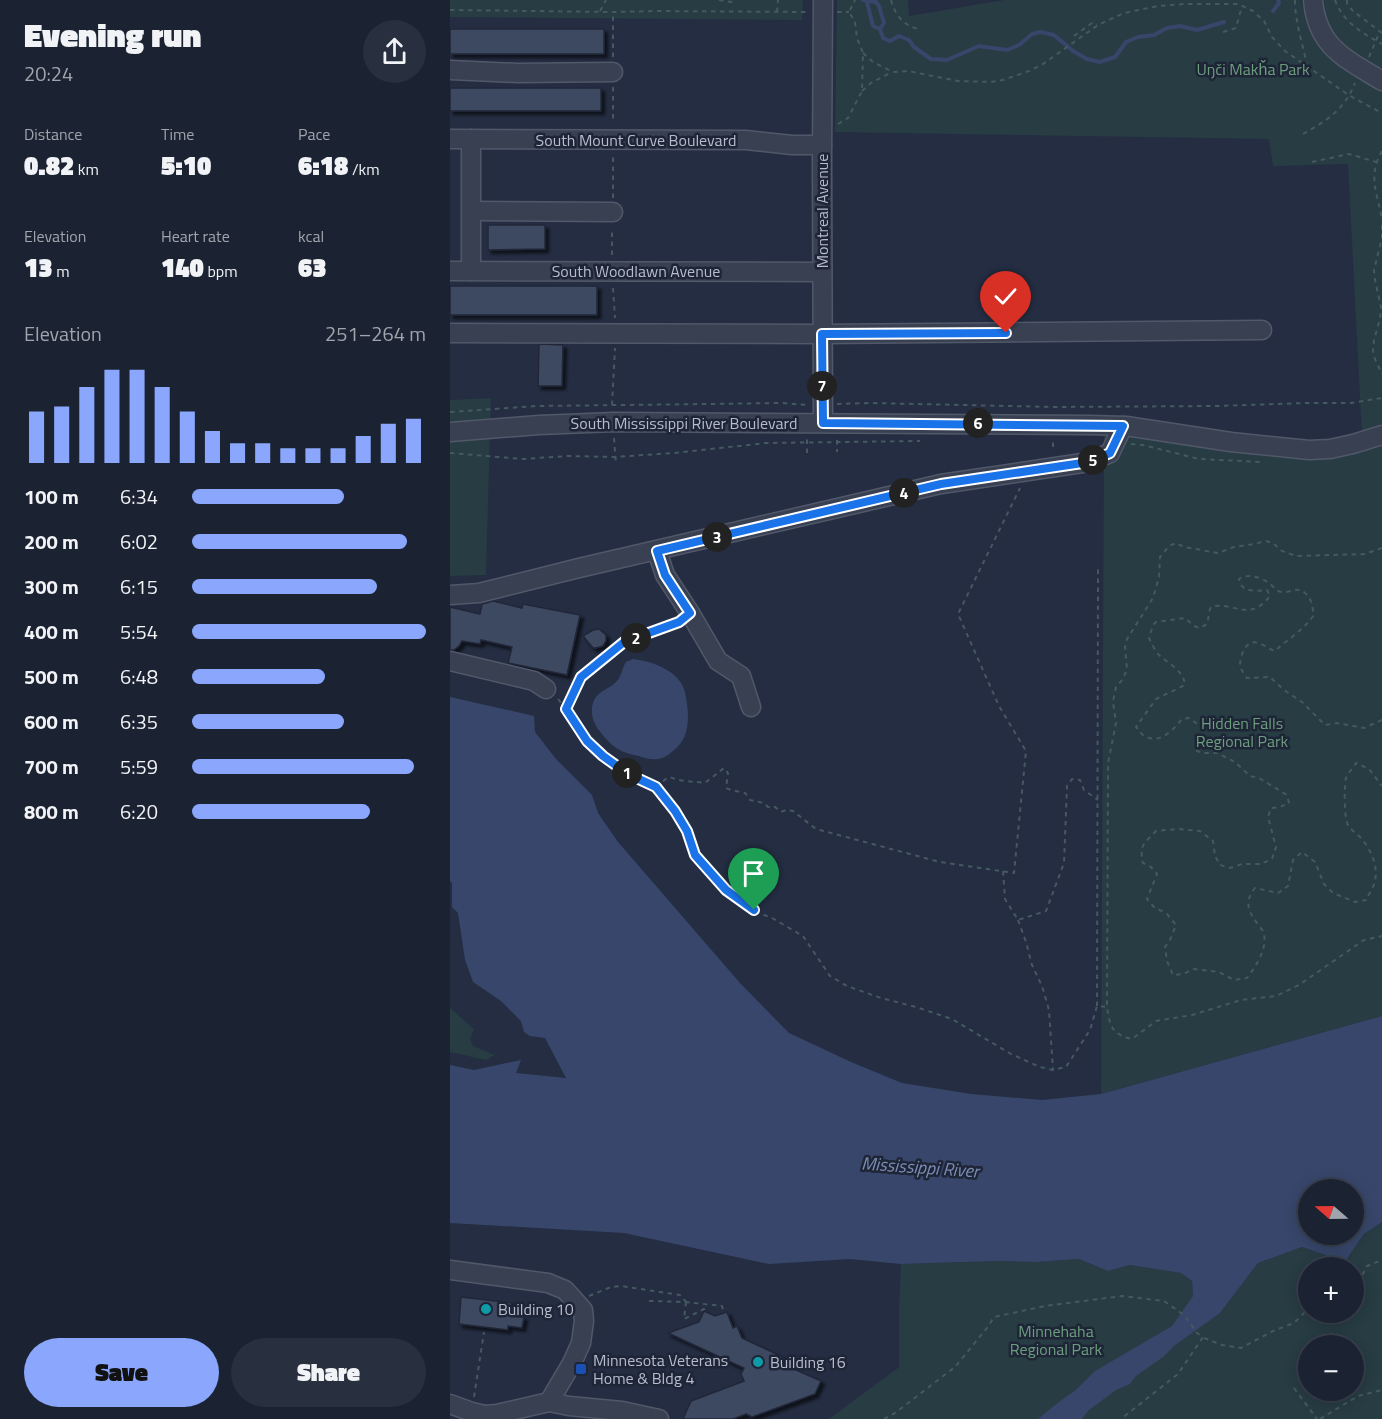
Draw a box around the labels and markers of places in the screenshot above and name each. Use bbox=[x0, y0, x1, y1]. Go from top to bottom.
pin bbox=[980, 271, 1031, 333]
pin: 7 bbox=[807, 371, 837, 401]
pin: 6 bbox=[963, 408, 993, 438]
pin: 5 bbox=[1078, 445, 1108, 475]
pin: 4 bbox=[889, 478, 919, 508]
pin: 3 bbox=[702, 522, 732, 552]
pin: 2 bbox=[621, 623, 651, 653]
pin: 1 bbox=[612, 758, 642, 788]
pin bbox=[728, 848, 779, 910]
place label: Building 10 bbox=[498, 1297, 574, 1321]
marker: Building 10 bbox=[479, 1302, 493, 1316]
place label: Minnesota Veterans Home & Bldg 4 bbox=[593, 1348, 728, 1390]
place label: Building 16 bbox=[770, 1350, 846, 1374]
marker: Building 16 bbox=[751, 1355, 765, 1369]
marker: Minnesota Veterans Home & Bldg 4 bbox=[574, 1362, 588, 1376]

